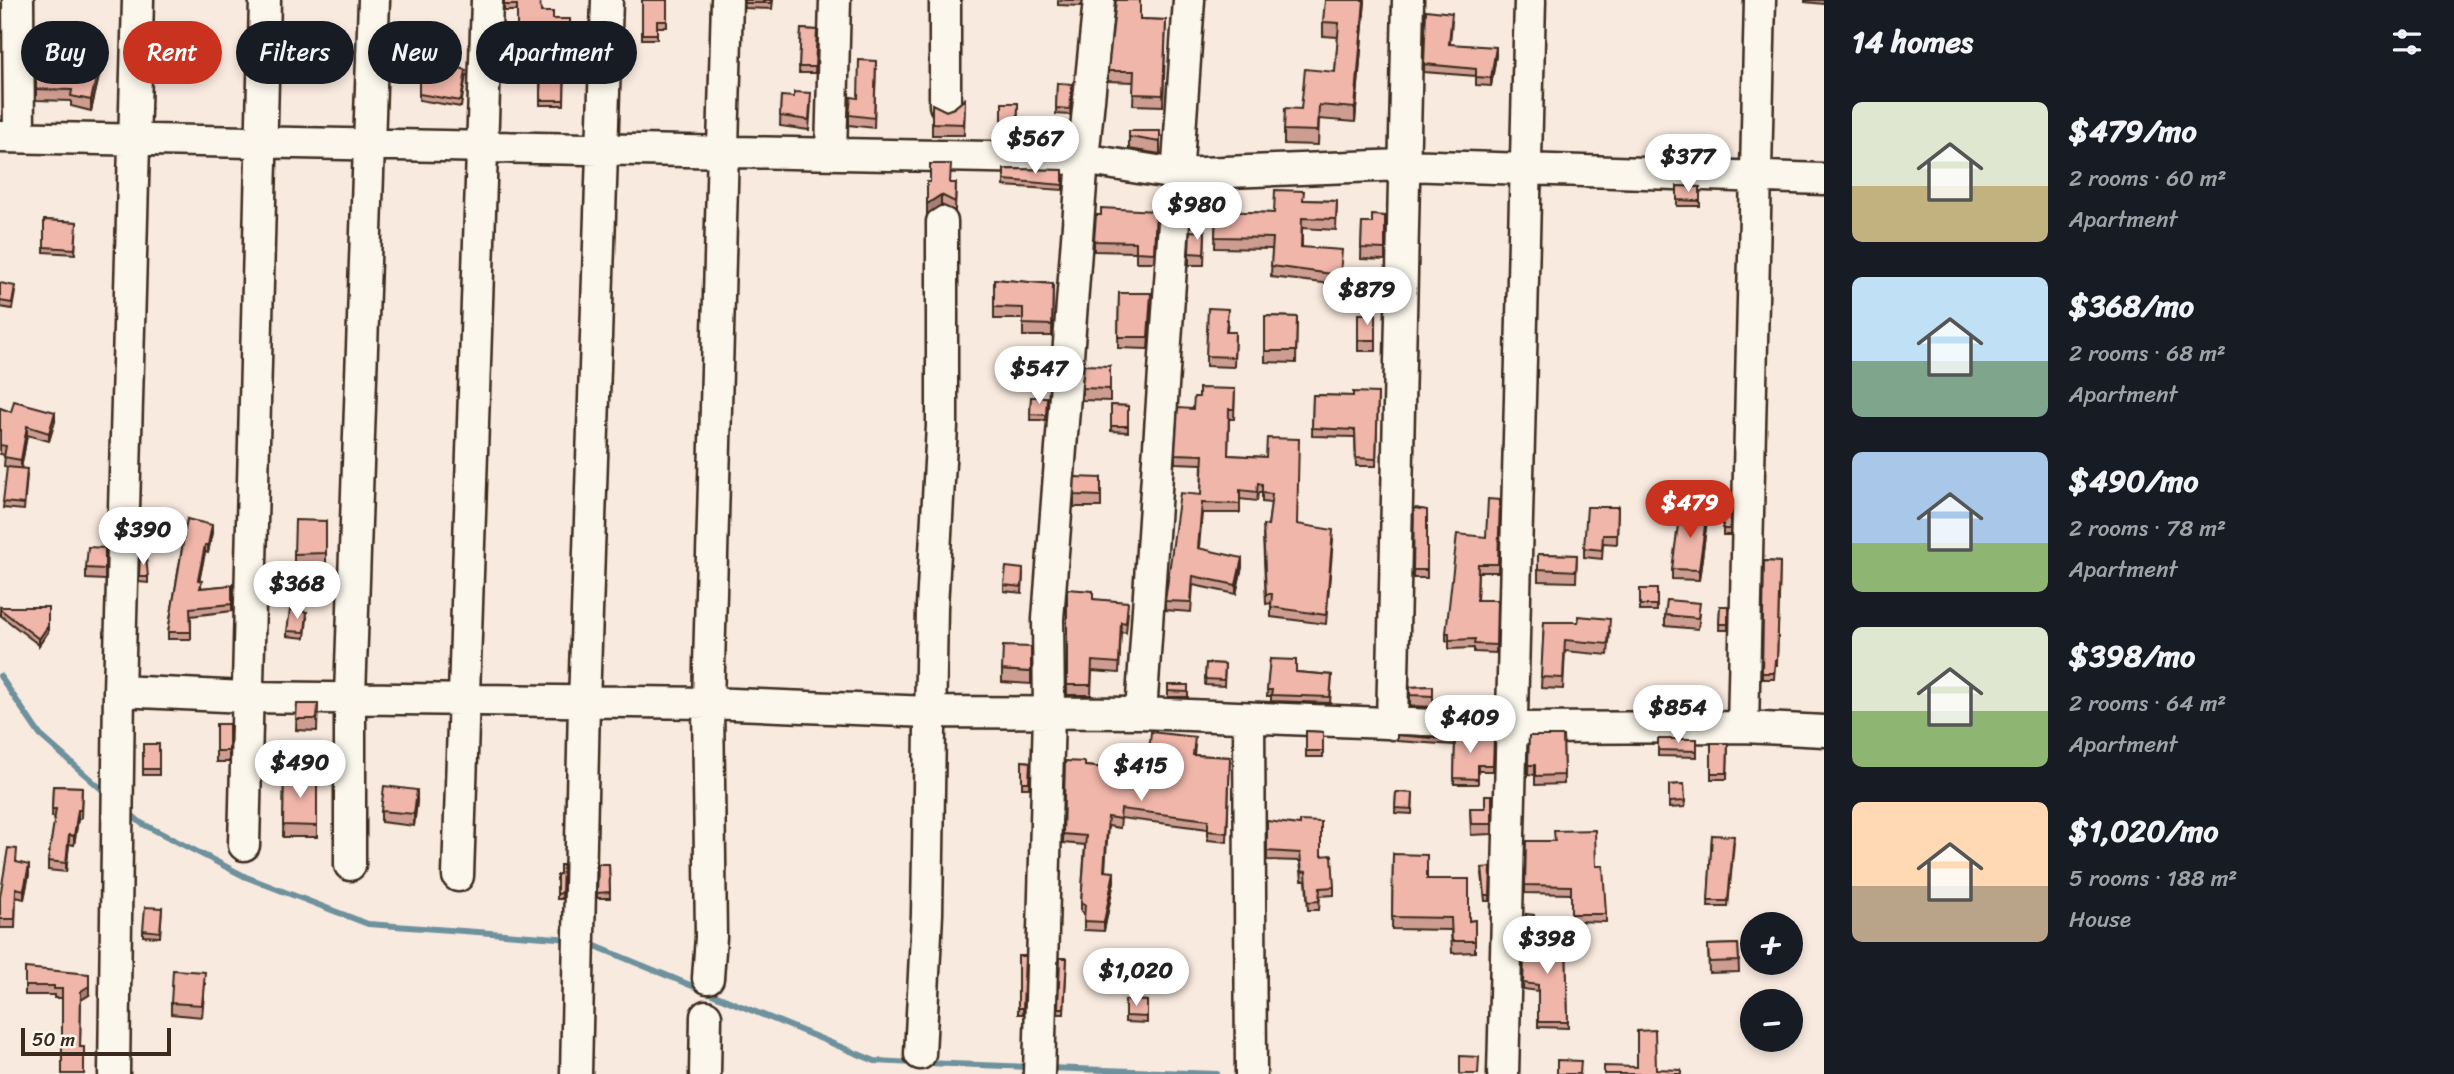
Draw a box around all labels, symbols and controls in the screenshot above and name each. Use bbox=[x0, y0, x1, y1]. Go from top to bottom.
text: 14 homes bbox=[1852, 15, 1973, 69]
chip: Buy bbox=[21, 21, 109, 84]
chip: Rent bbox=[123, 21, 222, 84]
chip: Filters bbox=[236, 21, 354, 84]
chip: New bbox=[368, 21, 462, 84]
chip: Apartment bbox=[476, 21, 637, 84]
icon: filters bbox=[2388, 23, 2426, 61]
text: $479/mo bbox=[2069, 104, 2197, 158]
pin: $567 bbox=[994, 116, 1076, 176]
text: $567 bbox=[1007, 118, 1063, 159]
icon: home bbox=[1908, 130, 1992, 214]
pin: $377 bbox=[1647, 134, 1729, 194]
text: $377 bbox=[1661, 136, 1715, 177]
text: 2 rooms · 60 m² bbox=[2069, 158, 2227, 199]
pin: $980 bbox=[1156, 182, 1238, 242]
text: $980 bbox=[1168, 184, 1226, 225]
text: Apartment bbox=[2069, 199, 2178, 240]
pin: $879 bbox=[1326, 268, 1408, 327]
text: $879 bbox=[1339, 269, 1395, 310]
text: $368/mo bbox=[2069, 279, 2194, 333]
icon: home bbox=[1908, 305, 1992, 389]
text: 2 rooms · 68 m² bbox=[2069, 333, 2226, 374]
pin: $547 bbox=[998, 346, 1080, 406]
text: $547 bbox=[1010, 348, 1068, 389]
text: Apartment bbox=[2069, 374, 2178, 415]
text: $490/mo bbox=[2069, 454, 2198, 508]
pin: $479 bbox=[1649, 480, 1731, 540]
icon: home bbox=[1908, 480, 1992, 564]
text: $479 bbox=[1661, 482, 1719, 523]
pin: $390 bbox=[102, 508, 184, 567]
text: 2 rooms · 78 m² bbox=[2069, 508, 2226, 549]
text: $390 bbox=[115, 509, 171, 550]
text: Apartment bbox=[2069, 549, 2178, 590]
pin: $368 bbox=[256, 562, 338, 621]
text: $368 bbox=[269, 563, 325, 604]
text: $398/mo bbox=[2069, 629, 2195, 683]
icon: home bbox=[1908, 655, 1992, 739]
text: 2 rooms · 64 m² bbox=[2069, 683, 2226, 724]
pin: $854 bbox=[1637, 686, 1719, 745]
text: $854 bbox=[1649, 687, 1707, 728]
pin: $409 bbox=[1429, 696, 1511, 755]
text: $409 bbox=[1441, 697, 1499, 738]
text: Apartment bbox=[2069, 724, 2178, 765]
pin: $490 bbox=[259, 740, 341, 800]
text: $490 bbox=[271, 742, 329, 783]
pin: $415 bbox=[1100, 744, 1182, 803]
text: $415 bbox=[1114, 745, 1168, 786]
text: $1,020/mo bbox=[2069, 804, 2219, 858]
icon: home bbox=[1908, 830, 1992, 914]
text: 5 rooms · 188 m² bbox=[2069, 858, 2237, 899]
text: House bbox=[2069, 899, 2131, 940]
map controls bbox=[1740, 912, 1803, 1052]
button: + bbox=[1740, 912, 1803, 975]
pin: $398 bbox=[1506, 916, 1588, 976]
text: $398 bbox=[1519, 918, 1575, 959]
pin: $1,020 bbox=[1079, 948, 1193, 1008]
text: $1,020 bbox=[1099, 950, 1173, 991]
button: − bbox=[1740, 989, 1803, 1052]
text: 50 m bbox=[32, 1023, 75, 1056]
scale bar bbox=[21, 1025, 172, 1057]

